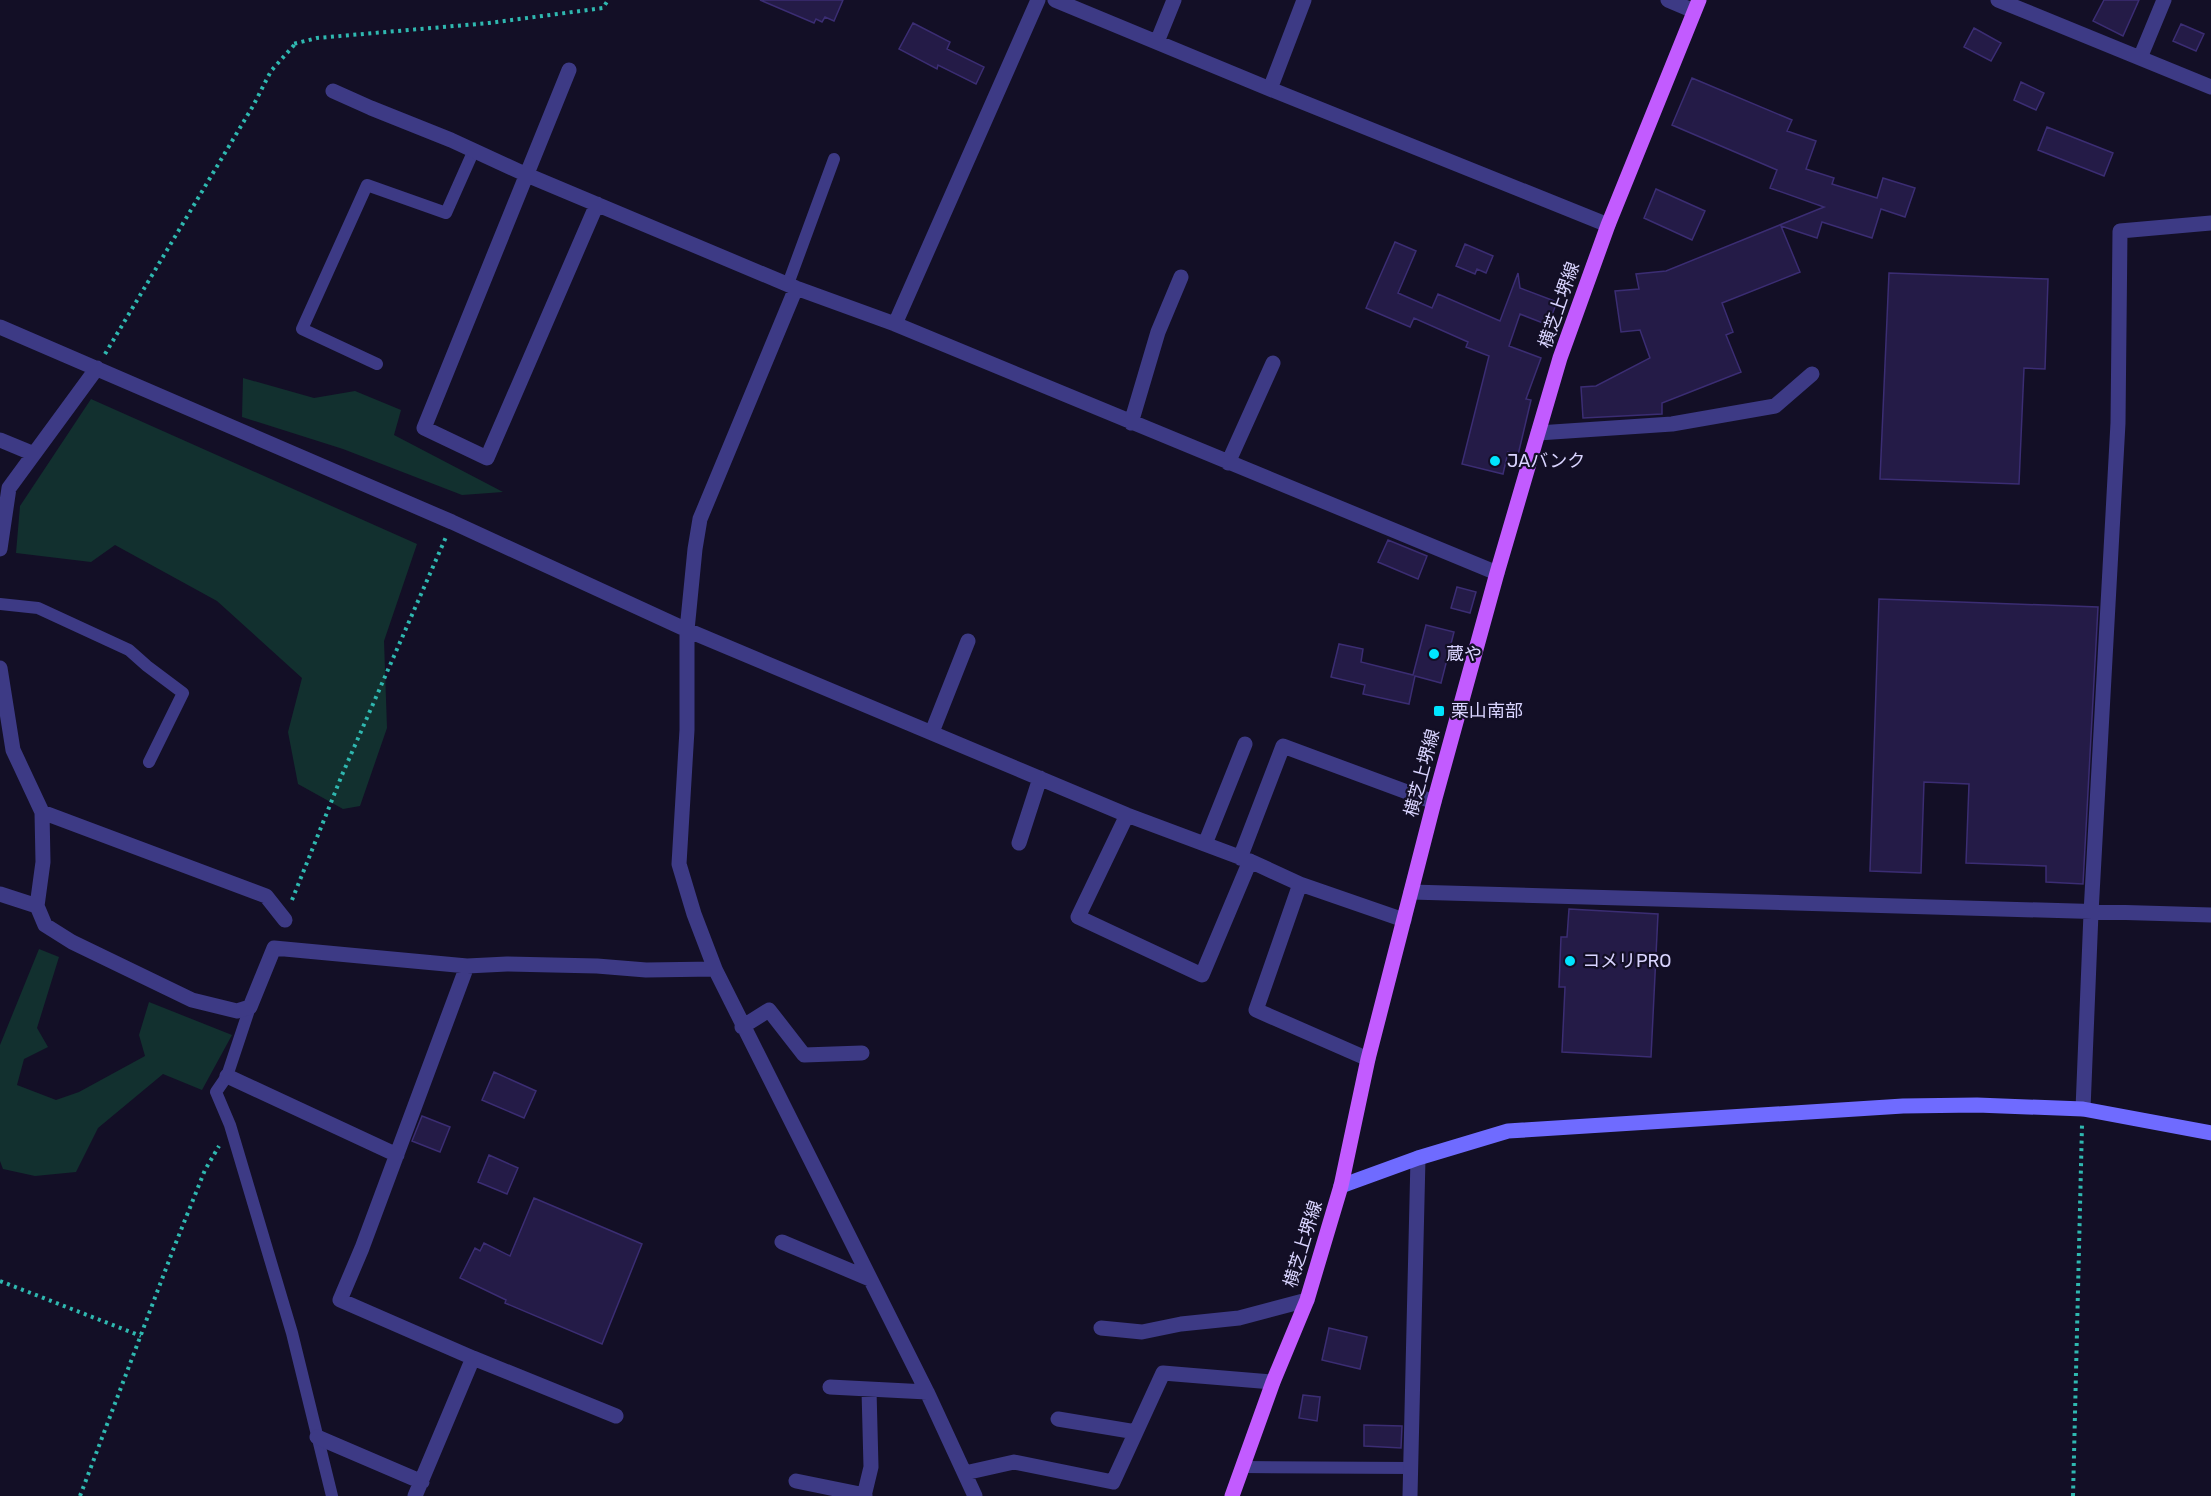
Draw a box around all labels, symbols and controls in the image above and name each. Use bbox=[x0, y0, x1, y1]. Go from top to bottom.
street label: 横芝上堺線 bbox=[1534, 259, 1584, 351]
place label: JAバンク bbox=[1507, 450, 1585, 472]
marker: JAバンク bbox=[1488, 454, 1502, 468]
place label: 蔵や bbox=[1446, 643, 1482, 665]
marker: 蔵や bbox=[1427, 647, 1441, 661]
place label: 栗山南部 bbox=[1451, 700, 1523, 722]
marker: 栗山南部 bbox=[1432, 704, 1446, 718]
street label: 横芝上堺線 bbox=[1400, 727, 1444, 819]
place label: コメリPRO bbox=[1582, 950, 1672, 972]
marker: コメリPRO bbox=[1563, 954, 1577, 968]
street label: 横芝上堺線 bbox=[1279, 1198, 1327, 1290]

